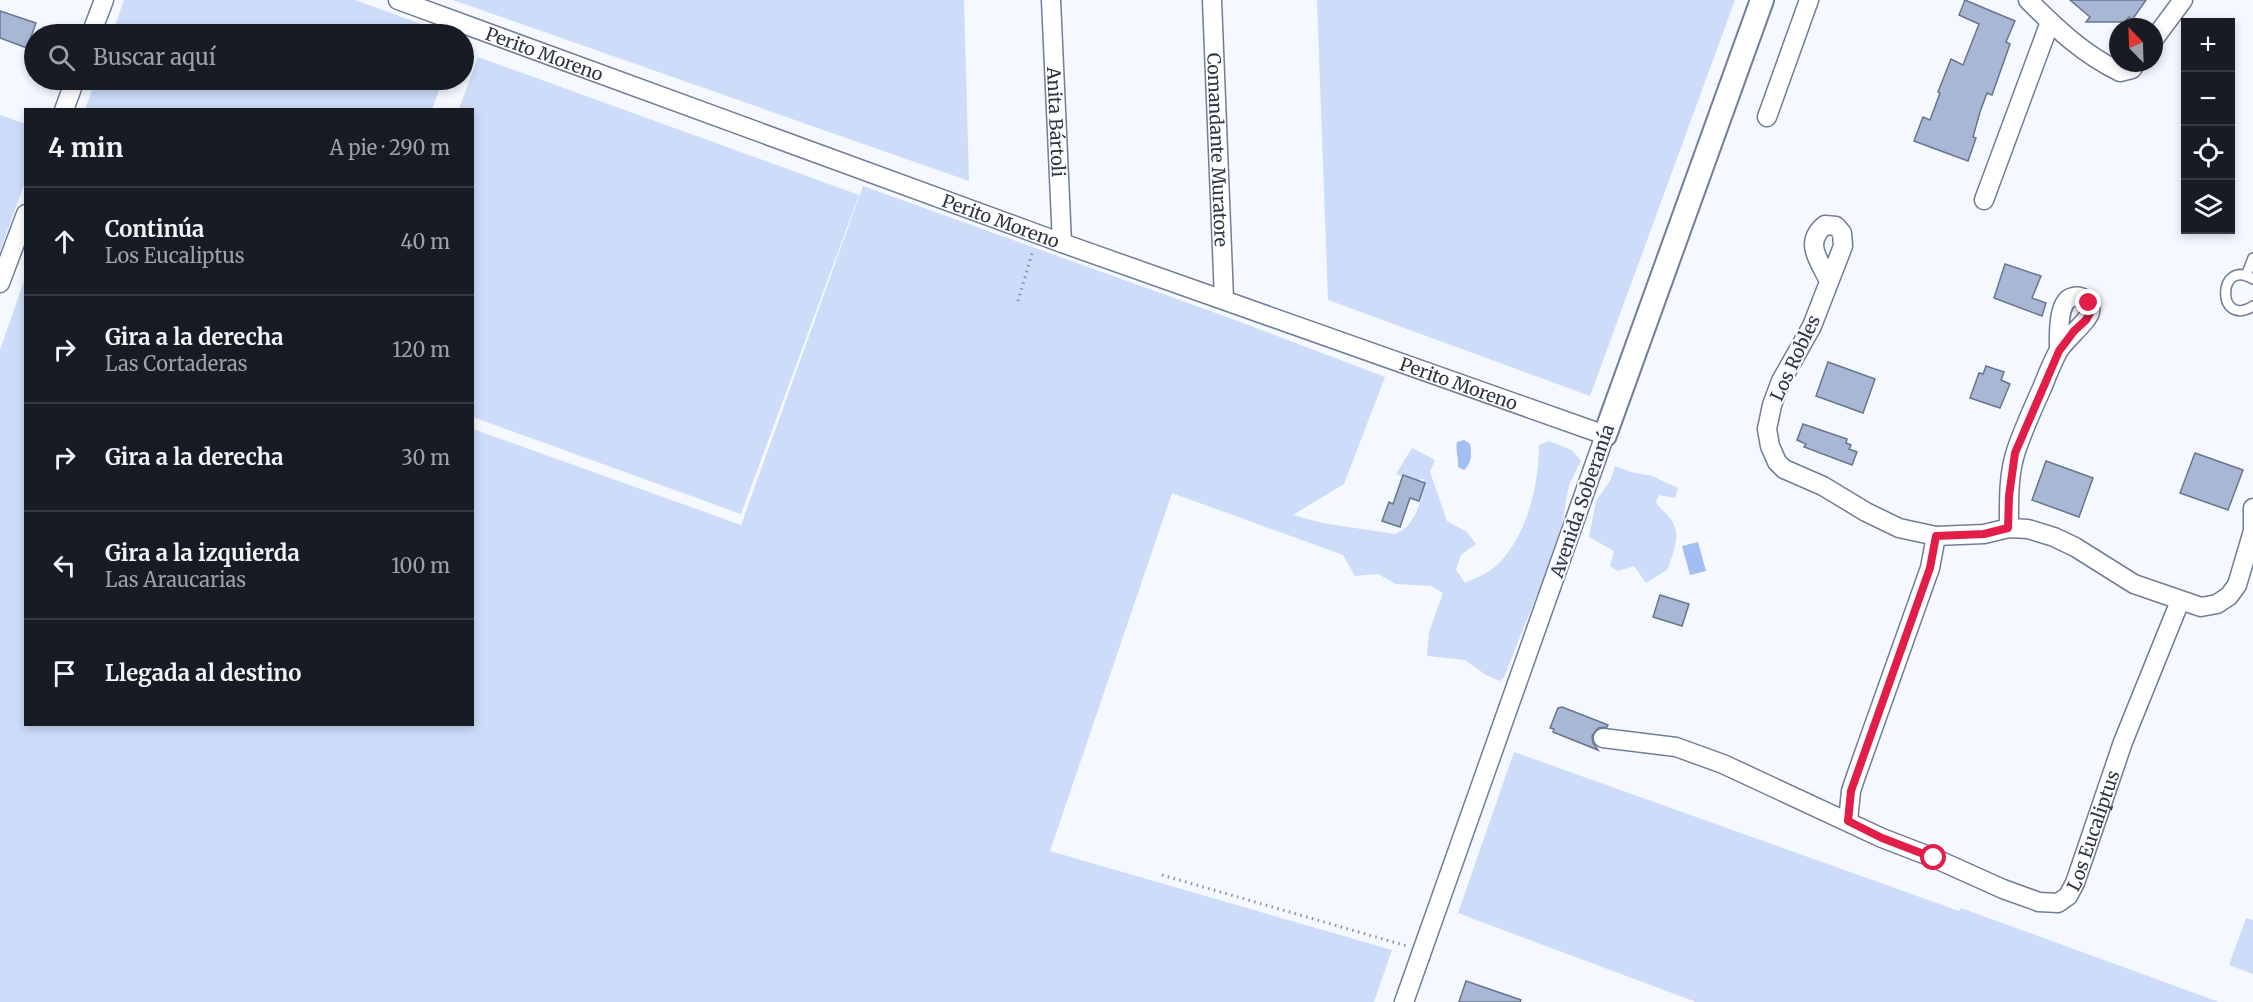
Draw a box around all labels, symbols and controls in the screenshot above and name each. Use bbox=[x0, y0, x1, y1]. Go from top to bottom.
north arrow bbox=[2109, 18, 2163, 72]
map controls bbox=[2181, 18, 2235, 234]
button: + bbox=[2181, 18, 2235, 72]
street label: Perito Moreno bbox=[483, 22, 606, 86]
search box bbox=[24, 24, 474, 90]
icon: search bbox=[45, 41, 78, 74]
text: Buscar aquí bbox=[93, 43, 216, 71]
street label: Comandante Muratore bbox=[1203, 52, 1233, 247]
street label: Anita Bártoli bbox=[1042, 65, 1071, 178]
button: − bbox=[2181, 72, 2235, 126]
button: locate bbox=[2181, 126, 2235, 180]
text: 4 min bbox=[48, 131, 123, 164]
text: A pie · 290 m bbox=[329, 135, 450, 160]
button: layers bbox=[2181, 180, 2235, 234]
street label: Perito Moreno bbox=[939, 189, 1063, 253]
text: Continúa bbox=[105, 215, 204, 243]
icon: ahead bbox=[48, 225, 81, 258]
text: 40 m bbox=[400, 229, 450, 254]
text: Los Eucaliptus bbox=[105, 243, 245, 268]
route end bbox=[2075, 289, 2101, 315]
street label: Los Robles bbox=[1765, 311, 1825, 405]
text: Gira a la derecha bbox=[105, 323, 283, 351]
icon: right bbox=[48, 333, 81, 366]
text: 120 m bbox=[392, 337, 450, 362]
text: Las Cortaderas bbox=[105, 351, 248, 376]
street label: Perito Moreno bbox=[1397, 352, 1521, 415]
street label: Avenida Soberanía bbox=[1545, 421, 1619, 582]
icon: right bbox=[48, 441, 81, 474]
text: Gira a la derecha bbox=[105, 443, 283, 471]
text: 30 m bbox=[401, 445, 450, 470]
text: Gira a la izquierda bbox=[105, 539, 300, 567]
icon: left bbox=[48, 549, 81, 582]
text: 100 m bbox=[391, 553, 450, 578]
text: Las Araucarias bbox=[105, 567, 246, 592]
icon: arrive bbox=[48, 657, 81, 690]
text: Llegada al destino bbox=[105, 659, 301, 687]
street label: Los Eucaliptus bbox=[2061, 767, 2124, 895]
route start bbox=[1920, 844, 1946, 870]

